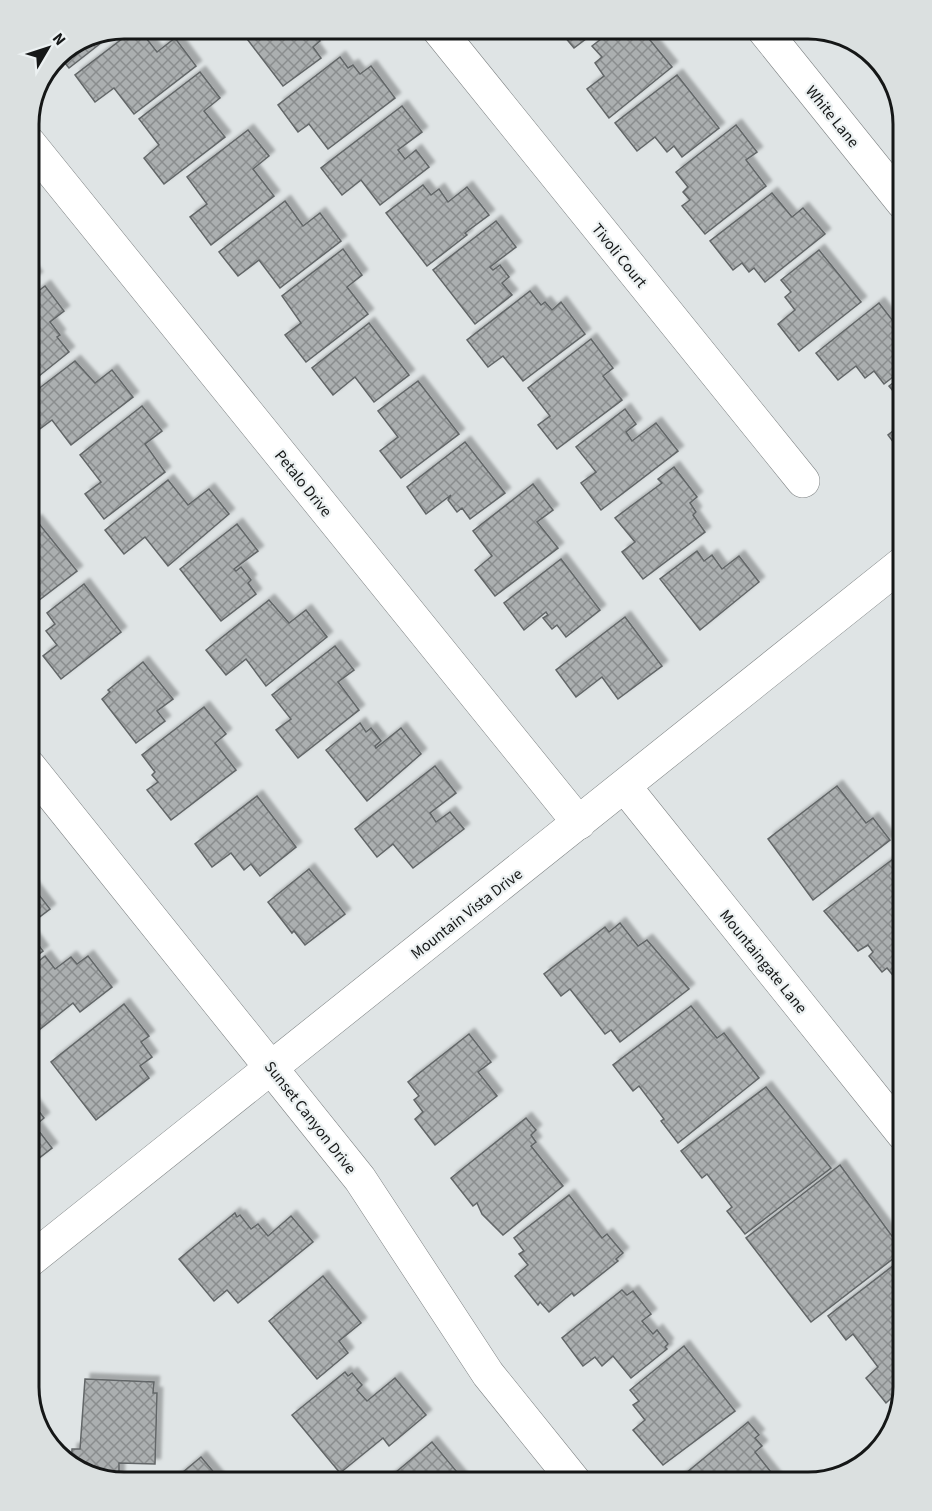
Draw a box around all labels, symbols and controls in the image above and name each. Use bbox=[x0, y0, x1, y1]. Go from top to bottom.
north arrow bbox=[18, 18, 78, 78]
text: N bbox=[47, 28, 71, 50]
street label: White Lane bbox=[800, 81, 864, 152]
street label: Tivoli Court bbox=[586, 219, 652, 293]
street label: Petalo Drive bbox=[269, 446, 337, 522]
street label: Mountain Vista Drive bbox=[406, 863, 527, 964]
street label: Mountaingate Lane bbox=[714, 905, 812, 1018]
street label: Sunset Canyon Drive bbox=[259, 1057, 361, 1179]

